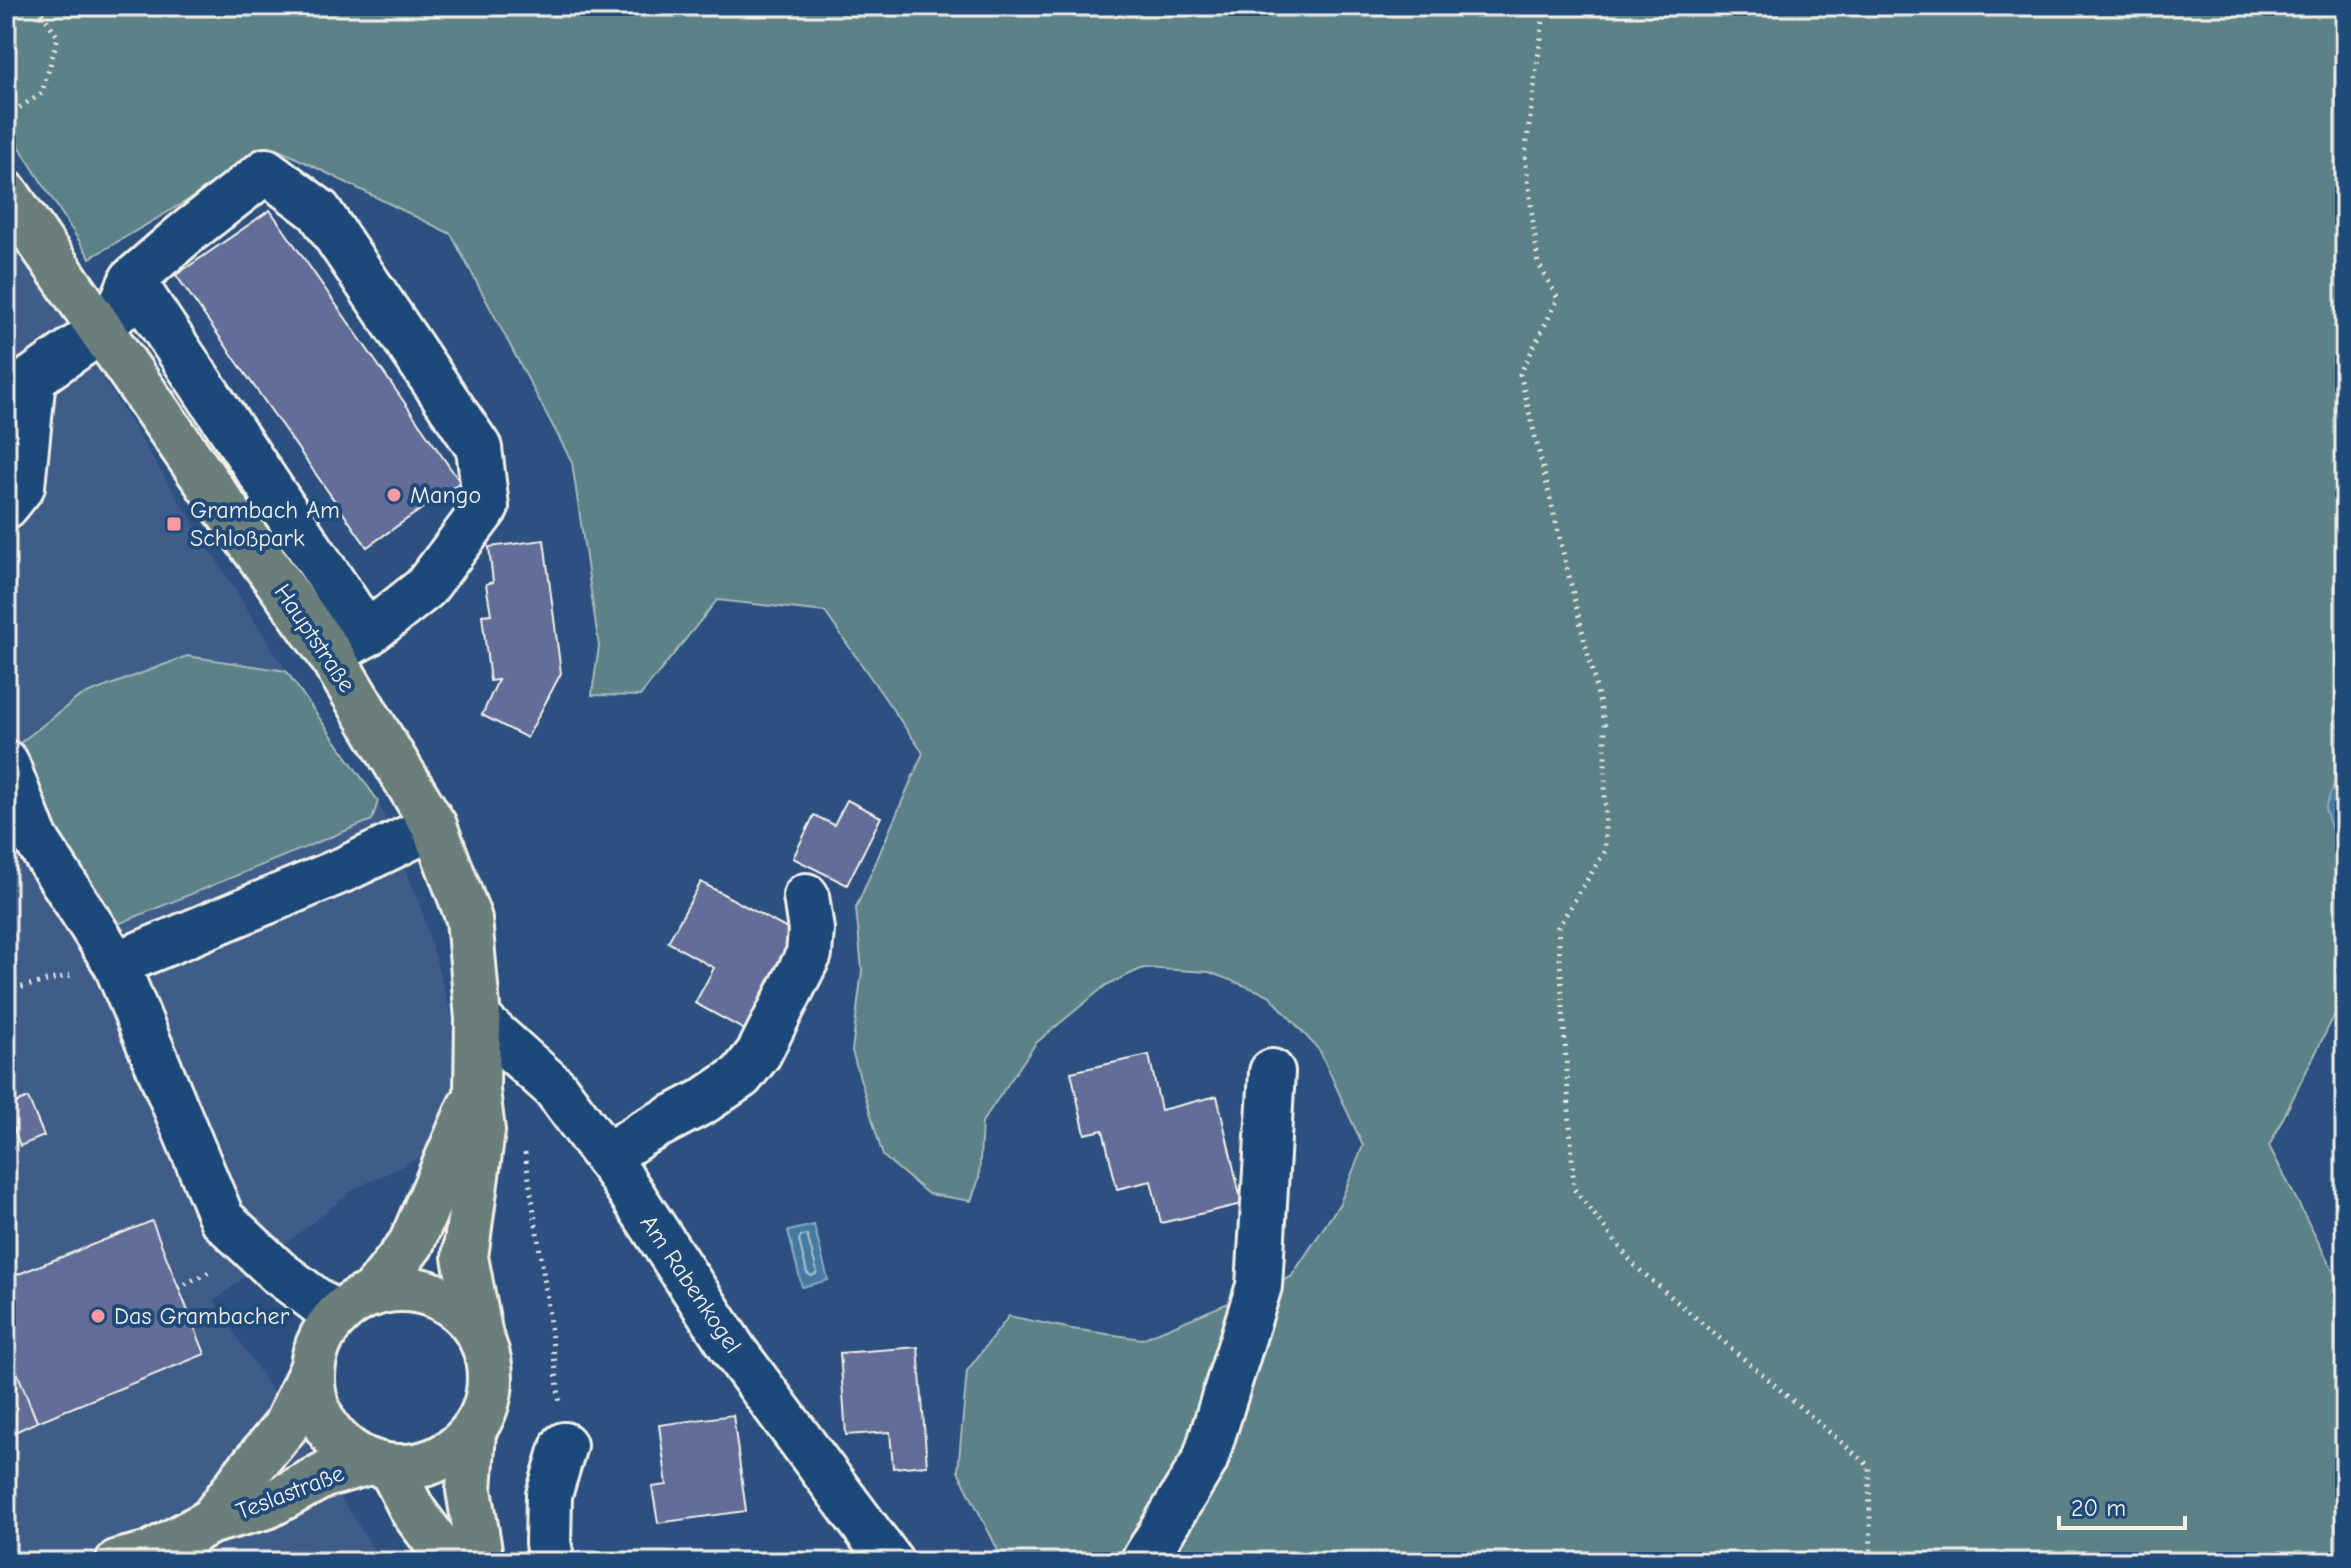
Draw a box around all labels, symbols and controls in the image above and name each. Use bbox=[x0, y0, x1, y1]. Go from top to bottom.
place label: Mango bbox=[410, 481, 481, 509]
marker: Mango bbox=[385, 486, 403, 504]
place label: Grambach Am Schloßpark bbox=[190, 496, 340, 552]
marker: Grambach Am Schloßpark bbox=[165, 515, 183, 533]
street label: Hauptstraße bbox=[269, 579, 361, 697]
street label: Am Rabenkogel bbox=[635, 1210, 747, 1358]
place label: Das Grambacher bbox=[114, 1302, 290, 1330]
marker: Das Grambacher bbox=[89, 1307, 107, 1325]
street label: Teslastraße bbox=[232, 1459, 348, 1525]
scale bar bbox=[2059, 1480, 2185, 1530]
text: 20 m bbox=[2071, 1494, 2126, 1522]

